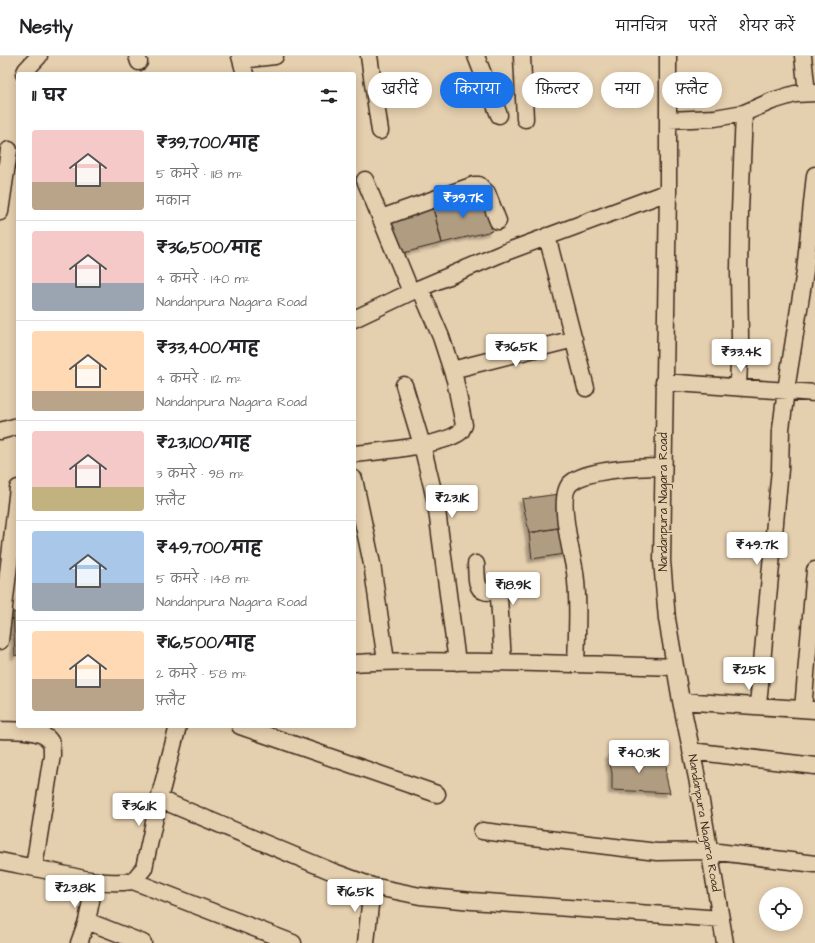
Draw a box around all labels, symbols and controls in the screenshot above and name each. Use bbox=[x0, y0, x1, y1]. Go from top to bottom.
text: Nestly bbox=[20, 14, 73, 41]
text: मानचित्र bbox=[616, 17, 667, 37]
text: परतें bbox=[689, 17, 717, 37]
text: शेयर करें bbox=[739, 17, 795, 37]
chip: खरीदें bbox=[368, 72, 432, 108]
chip: किराया bbox=[440, 72, 514, 108]
chip: फ़िल्टर bbox=[522, 72, 593, 108]
chip: नया bbox=[601, 72, 654, 108]
chip: फ़्लैट bbox=[662, 72, 722, 108]
text: 11 घर bbox=[32, 84, 66, 108]
icon: filters bbox=[318, 85, 340, 107]
text: ₹39,700/माह bbox=[156, 131, 259, 155]
icon: home bbox=[64, 146, 112, 194]
text: 5 कमरे · 118 m² bbox=[156, 165, 243, 183]
pin: ₹39.7K bbox=[430, 185, 496, 219]
text: ₹39.7K bbox=[443, 189, 483, 207]
text: मकान bbox=[156, 192, 190, 210]
text: ₹36,500/माह bbox=[156, 236, 261, 260]
icon: home bbox=[64, 247, 112, 295]
text: 4 कमरे · 140 m² bbox=[156, 270, 250, 288]
text: Nandanpura Nagara Road bbox=[156, 293, 307, 311]
pin: ₹36.5K bbox=[483, 334, 549, 368]
text: ₹33,400/माह bbox=[156, 336, 259, 360]
text: ₹36.5K bbox=[495, 338, 537, 356]
pin: ₹33.4K bbox=[708, 339, 774, 373]
text: ₹33.4K bbox=[721, 343, 761, 361]
icon: home bbox=[64, 347, 112, 395]
text: 4 कमरे · 112 m² bbox=[156, 370, 242, 388]
text: Nandanpura Nagara Road bbox=[156, 393, 307, 411]
text: ₹23,100/माह bbox=[156, 431, 250, 455]
street label: Nandanpura Nagara Road bbox=[655, 432, 673, 572]
icon: home bbox=[64, 447, 112, 495]
text: 3 कमरे · 98 m² bbox=[156, 465, 244, 483]
pin: ₹23.1K bbox=[419, 485, 485, 519]
text: ₹23.1K bbox=[435, 489, 469, 507]
text: फ़्लैट bbox=[156, 492, 186, 510]
pin: ₹49.7K bbox=[724, 532, 790, 566]
text: ₹49,700/माह bbox=[156, 536, 261, 560]
text: ₹49.7K bbox=[736, 536, 778, 554]
icon: home bbox=[64, 547, 112, 595]
text: 5 कमरे · 148 m² bbox=[156, 570, 250, 588]
pin: ₹18.9K bbox=[480, 572, 546, 606]
text: ₹18.9K bbox=[495, 576, 531, 594]
text: Nandanpura Nagara Road bbox=[156, 593, 307, 611]
text: ₹16,500/माह bbox=[156, 631, 255, 655]
icon: home bbox=[64, 647, 112, 695]
pin: ₹25K bbox=[725, 657, 773, 691]
text: ₹25K bbox=[732, 661, 766, 679]
text: 2 कमरे · 58 m² bbox=[156, 665, 247, 683]
text: फ़्लैट bbox=[156, 692, 186, 710]
pin: ₹40.3K bbox=[606, 740, 672, 774]
text: ₹40.3K bbox=[618, 744, 660, 762]
street label: Nandanpura Nagara Road bbox=[683, 753, 724, 893]
pin: ₹36.1K bbox=[106, 793, 172, 827]
text: ₹36.1K bbox=[121, 797, 157, 815]
pin: ₹23.8K bbox=[42, 875, 108, 909]
text: ₹23.8K bbox=[54, 879, 96, 897]
pin: ₹16.5K bbox=[322, 879, 388, 913]
text: ₹16.5K bbox=[336, 883, 374, 901]
map controls bbox=[759, 887, 803, 931]
button: locate bbox=[759, 887, 803, 931]

